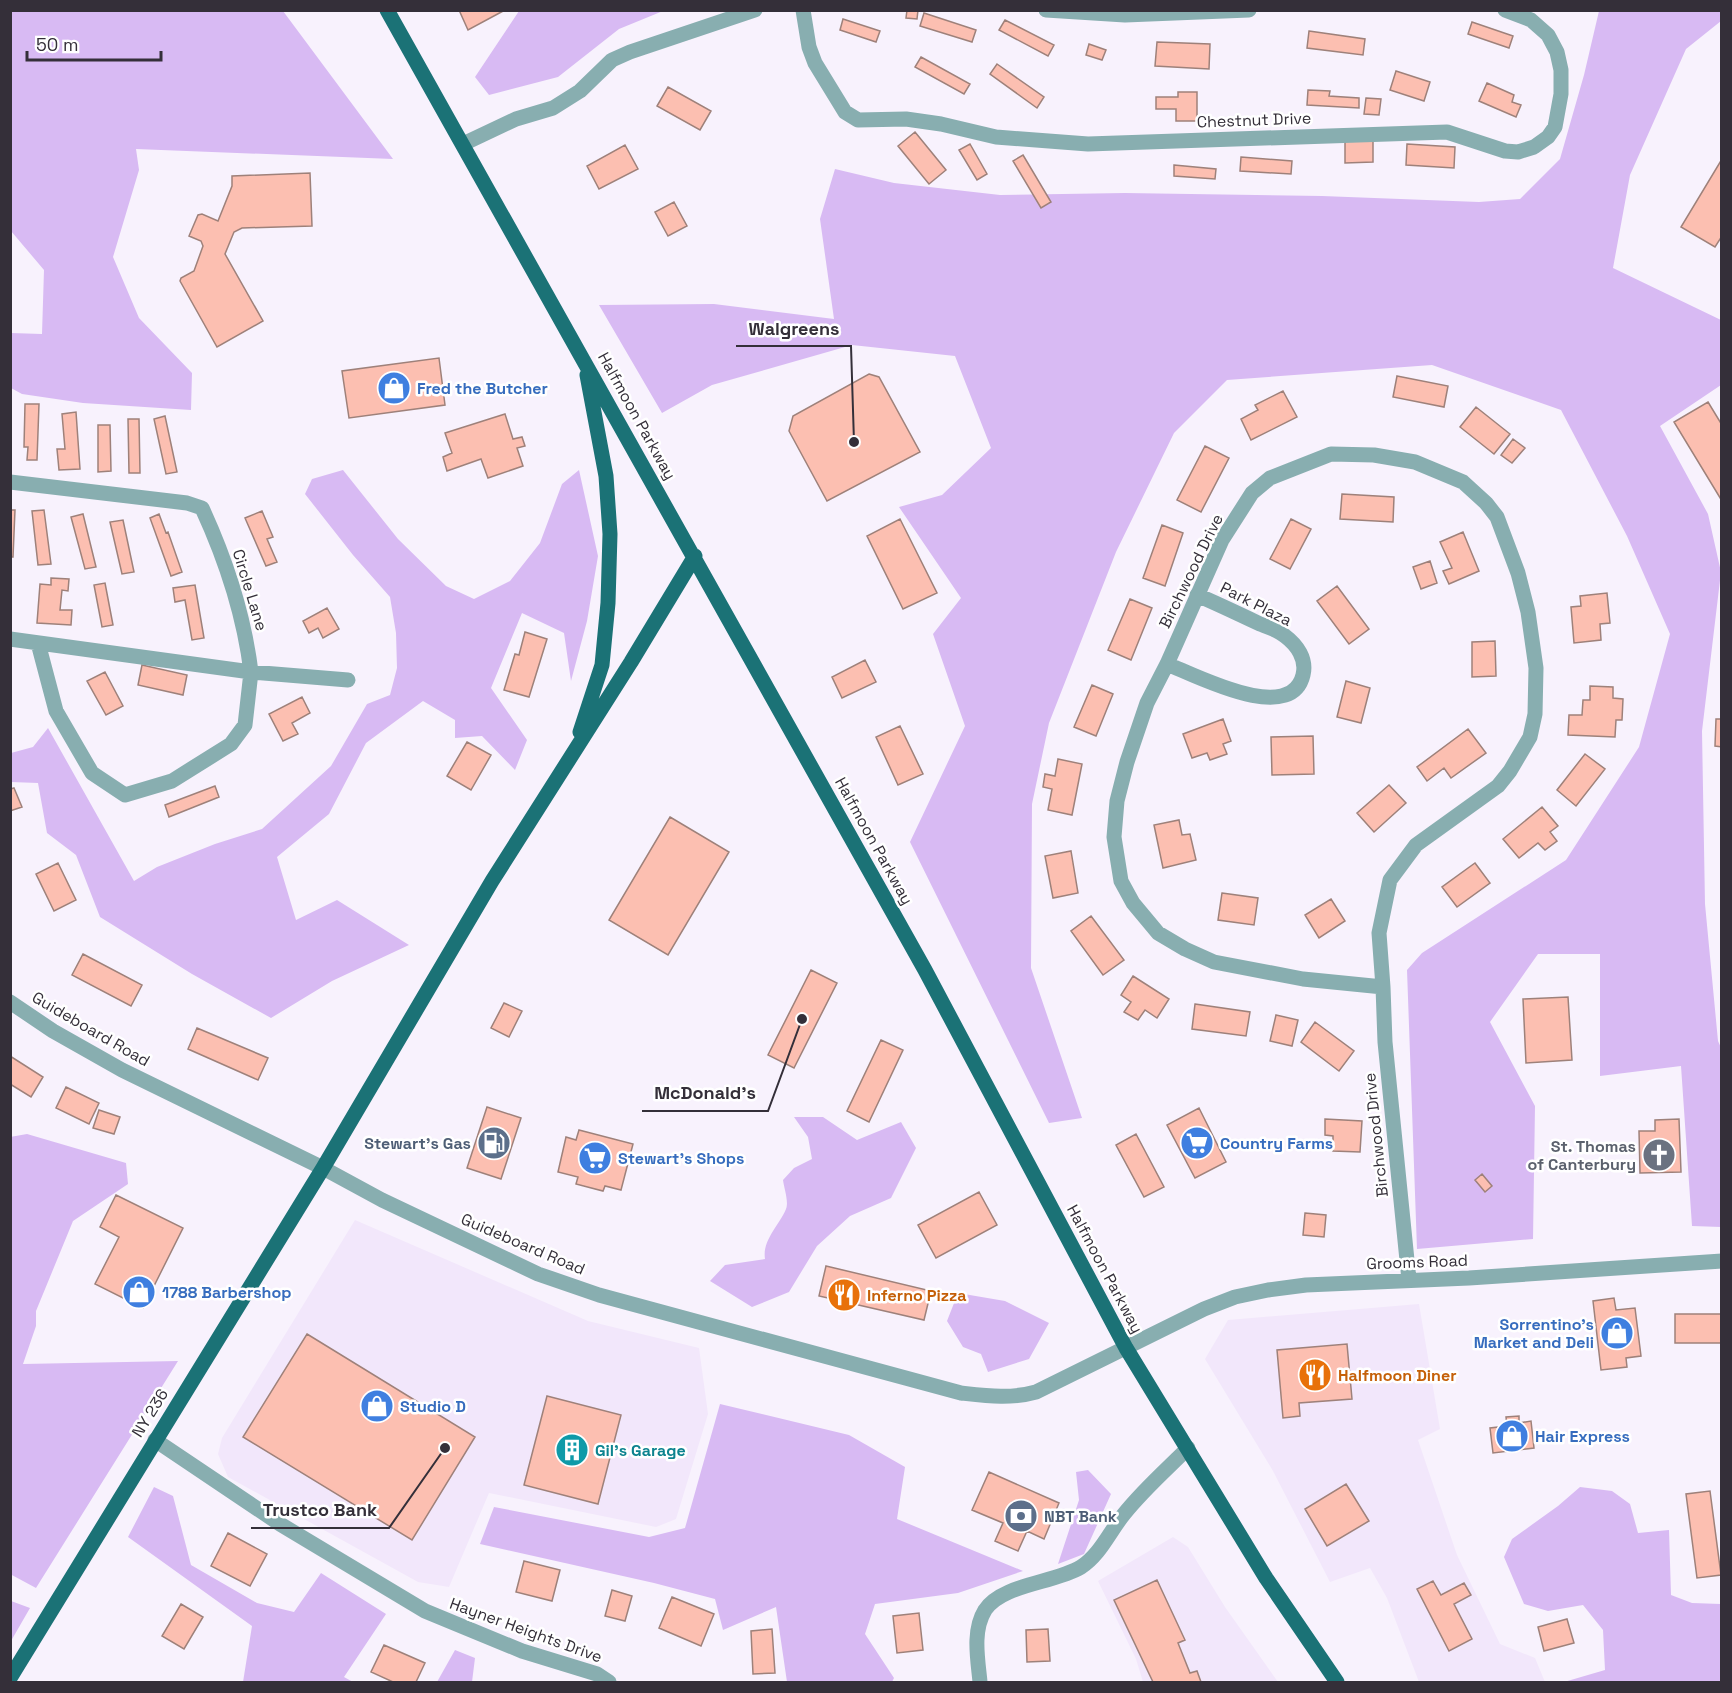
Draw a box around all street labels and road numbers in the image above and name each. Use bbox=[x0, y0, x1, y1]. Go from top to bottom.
street label: Chestnut Drive bbox=[1196, 108, 1312, 132]
street label: Halfmoon Parkway bbox=[593, 348, 681, 484]
street label: Birchwood Drive bbox=[1154, 510, 1228, 632]
street label: Circle Lane bbox=[228, 547, 272, 633]
street label: Park Plaza bbox=[1217, 577, 1295, 631]
street label: Halfmoon Parkway bbox=[830, 773, 918, 909]
street label: Guideboard Road bbox=[28, 987, 154, 1071]
street label: Birchwood Drive bbox=[1359, 1072, 1393, 1198]
street label: Halfmoon Parkway bbox=[1062, 1201, 1148, 1337]
street label: Guideboard Road bbox=[458, 1208, 588, 1280]
street label: Grooms Road bbox=[1366, 1250, 1468, 1274]
street label: NY 236 bbox=[127, 1385, 173, 1441]
street label: Hayner Heights Drive bbox=[447, 1593, 605, 1667]

